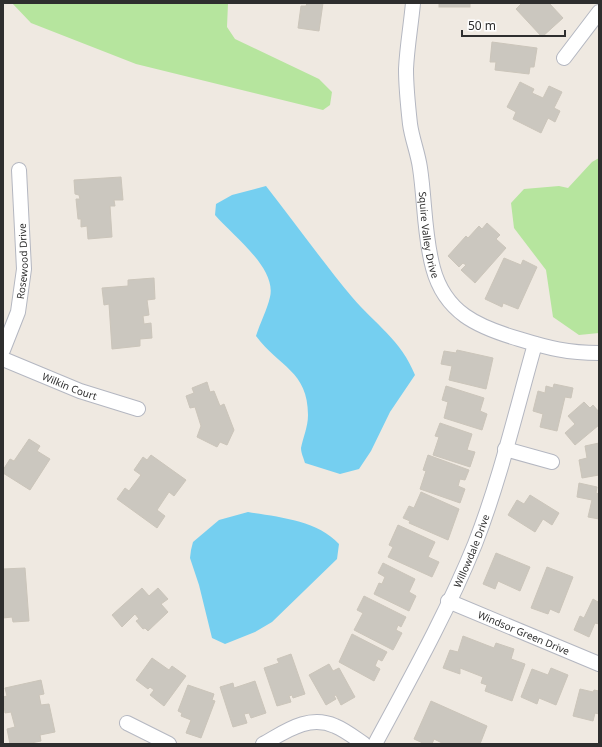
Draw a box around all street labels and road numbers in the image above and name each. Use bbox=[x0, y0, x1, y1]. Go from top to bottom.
street label: Squire Valley Drive bbox=[416, 191, 443, 280]
street label: Rosewood Drive bbox=[13, 223, 31, 300]
street label: Wilkin Court bbox=[40, 369, 99, 403]
street label: Willowdale Drive bbox=[450, 512, 493, 590]
street label: Windsor Green Drive bbox=[476, 607, 572, 658]

